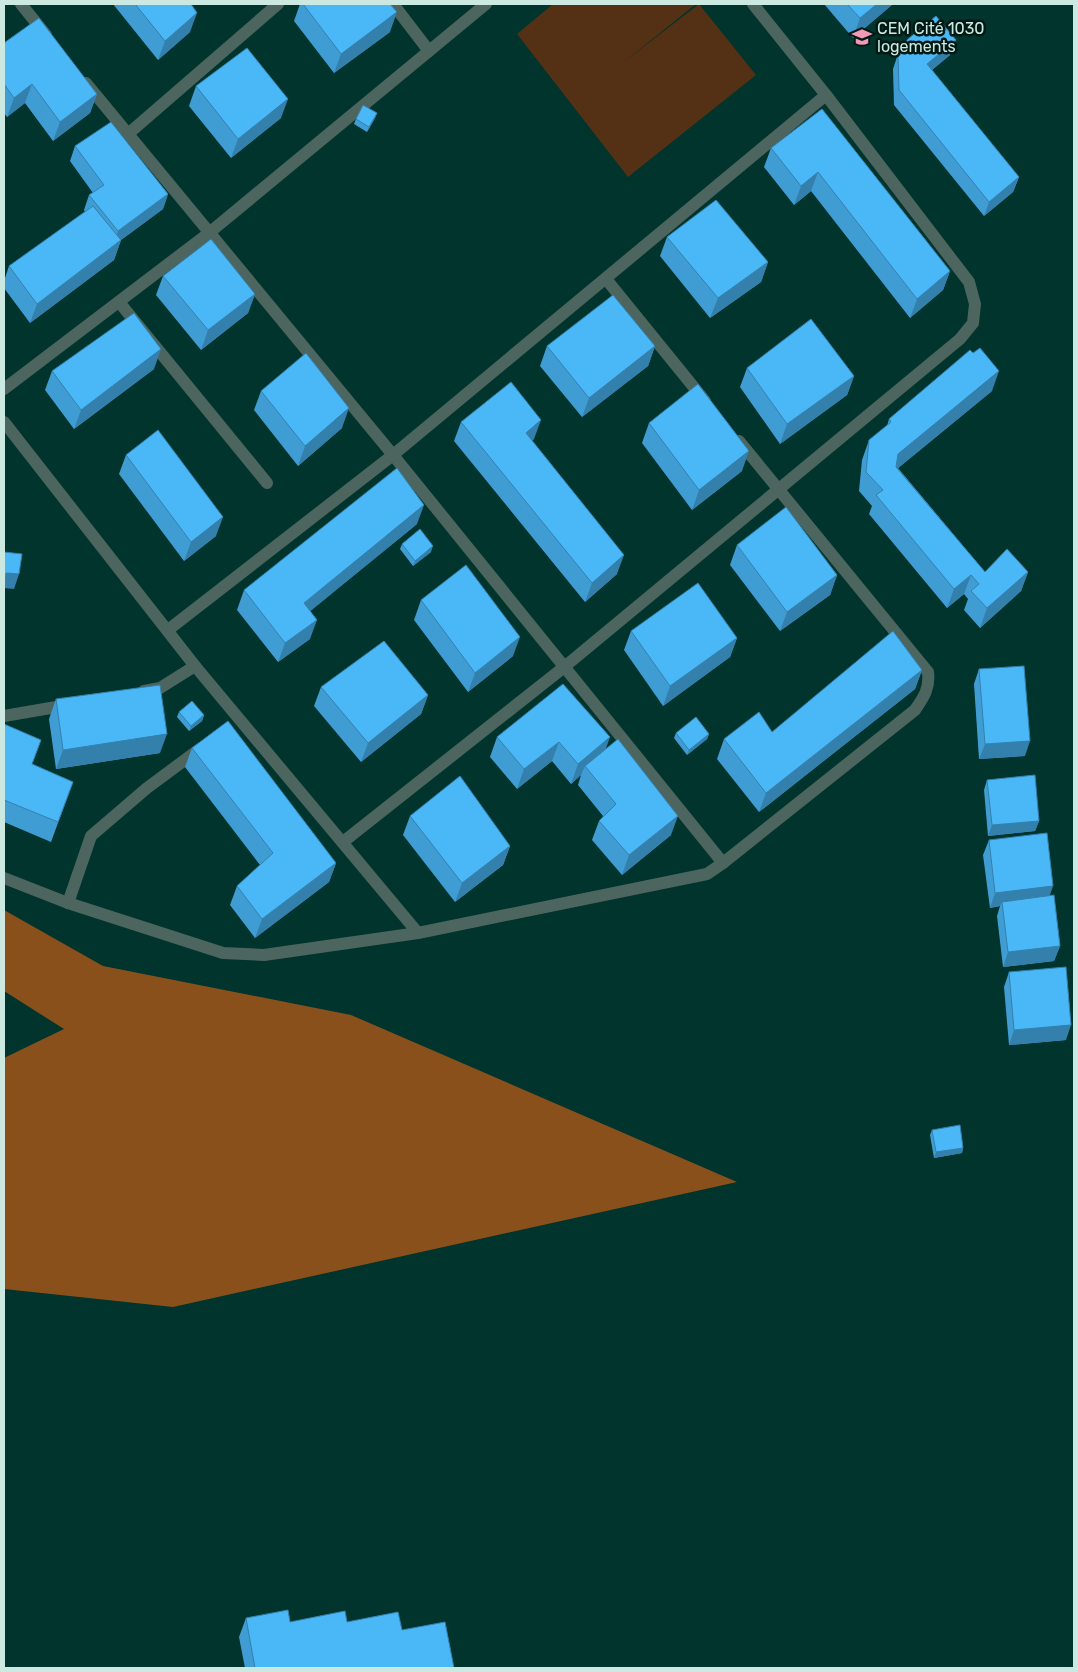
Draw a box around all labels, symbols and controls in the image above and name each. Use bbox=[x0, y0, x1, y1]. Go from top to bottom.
place label: CEM Cité 1030 logements bbox=[877, 19, 984, 56]
school or university icon: CEM Cité 1030 logements bbox=[851, 26, 873, 48]

